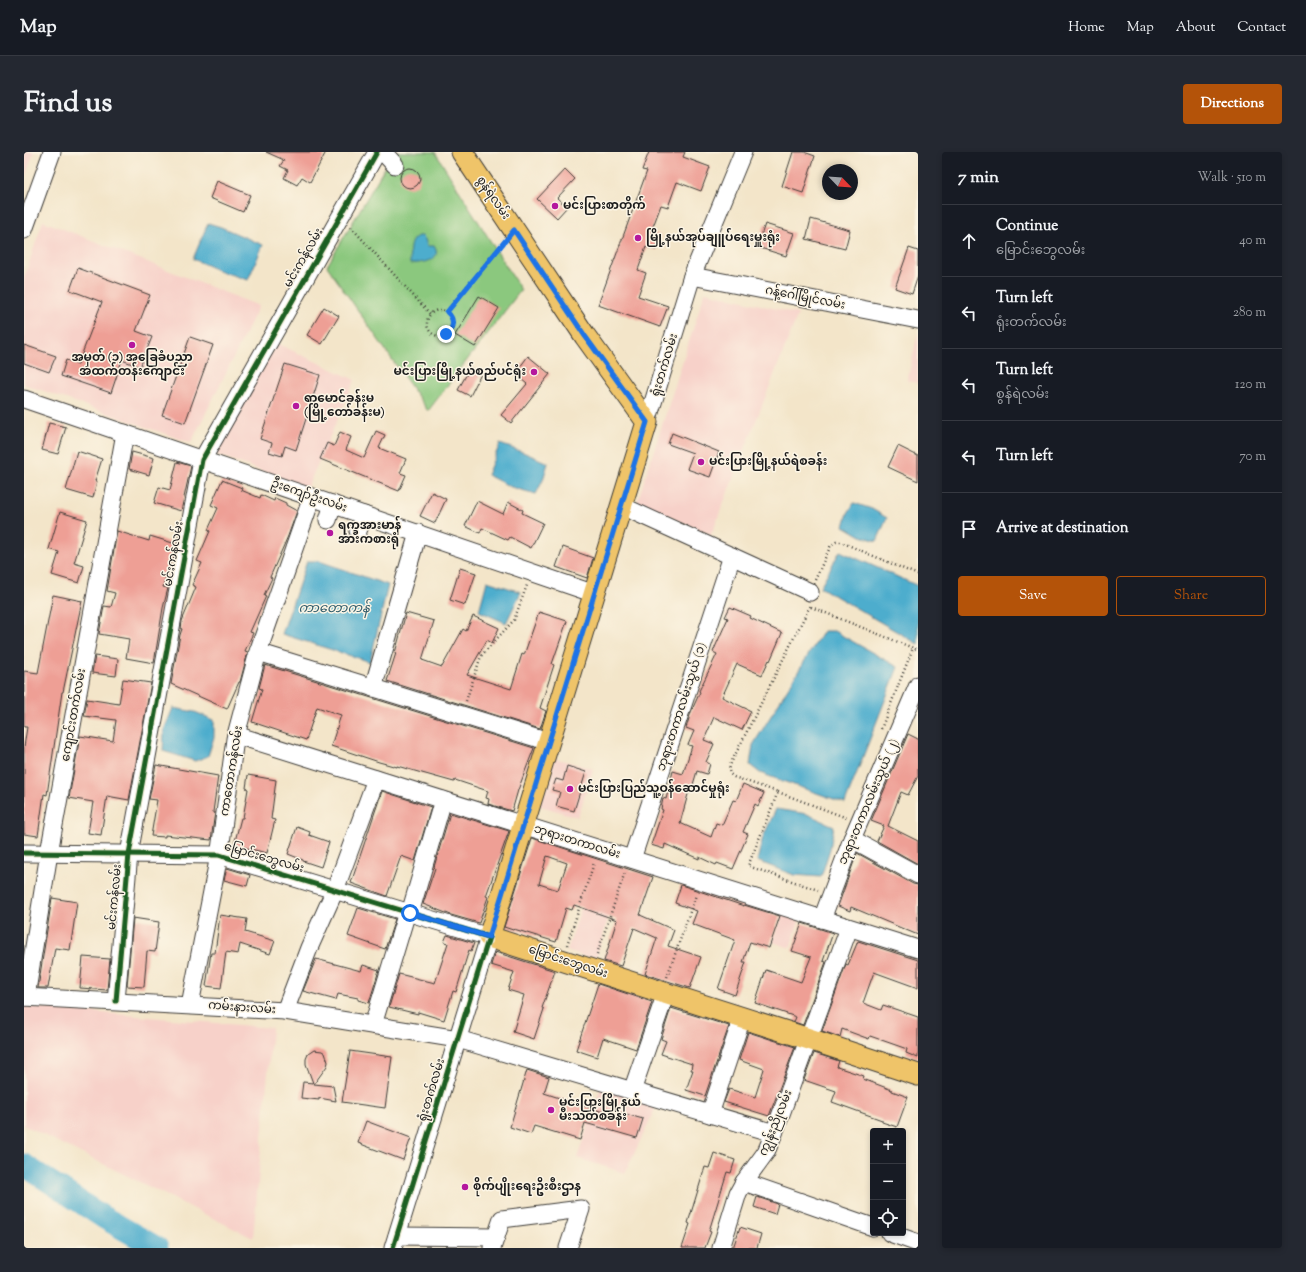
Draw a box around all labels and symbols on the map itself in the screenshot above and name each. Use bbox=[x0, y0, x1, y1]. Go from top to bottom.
north arrow bbox=[822, 164, 858, 200]
street label: စွန်ရဲလမ်း bbox=[472, 172, 515, 223]
place label: မင်းပြားစာတိုက် bbox=[563, 195, 646, 216]
marker: မင်းပြားစာတိုက် bbox=[550, 201, 560, 211]
street label: မင်းကန်လမ်း bbox=[279, 224, 328, 291]
place label: မြို့နယ်အုပ်ချူပ်ရေးမှူးရုံး bbox=[646, 227, 780, 248]
marker: မြို့နယ်အုပ်ချူပ်ရေးမှူးရုံး bbox=[633, 233, 643, 243]
street label: ဂန့်ဂေါ်မြိုင်လမ်း bbox=[763, 280, 847, 315]
route end bbox=[437, 325, 455, 343]
street label: ရုံးတက်လမ်း bbox=[646, 331, 683, 399]
marker: အမှတ် (၁) အခြေခံပညာ အထက်တန်းကျောင်း bbox=[127, 340, 137, 350]
place label: အမှတ် (၁) အခြေခံပညာ အထက်တန်းကျောင်း bbox=[71, 347, 193, 382]
place label: မင်းပြားမြို့နယ်စည်ပင်ရုံး bbox=[393, 361, 526, 382]
marker: မင်းပြားမြို့နယ်စည်ပင်ရုံး bbox=[529, 367, 539, 377]
place label: ရာမောင်ခန်းမ (မြို့တော်ခန်းမ) bbox=[304, 388, 385, 422]
marker: ရာမောင်ခန်းမ (မြို့တော်ခန်းမ) bbox=[291, 401, 301, 411]
place label: မင်းပြားမြို့နယ်ရဲစခန်း bbox=[709, 451, 827, 471]
marker: မင်းပြားမြို့နယ်ရဲစခန်း bbox=[696, 457, 706, 467]
street label: ဦးကျော်ဦးလမ်း bbox=[269, 474, 350, 517]
place label: ရက္ခအားမာန် အားကစားရုံ bbox=[338, 515, 402, 550]
street label: မင်းကန်လမ်း bbox=[158, 520, 189, 588]
marker: ရက္ခအားမာန် အားကစားရုံ bbox=[325, 528, 335, 538]
water label: ကာတောကန် bbox=[298, 598, 372, 619]
street label: ဘုရားတကာလမ်းသွယ် (၁) bbox=[652, 640, 711, 774]
street label: ကျောင်းတက်လမ်း bbox=[56, 667, 91, 763]
street label: ကာတောကန်လမ်း bbox=[215, 724, 248, 818]
street label: ဘုရားတကာလမ်းသွယ် (၂) bbox=[833, 736, 904, 868]
place label: မင်းပြားပြည်သူ့ဝန်ဆောင်မှုရုံး bbox=[578, 778, 730, 799]
marker: မင်းပြားပြည်သူ့ဝန်ဆောင်မှုရုံး bbox=[565, 784, 575, 794]
street label: ဘုရားတကာလမ်း bbox=[532, 819, 623, 864]
street label: မြောင်းဘွေလမ်း bbox=[222, 837, 306, 878]
street label: မင်းကန်လမ်း bbox=[102, 863, 127, 931]
route start bbox=[401, 904, 419, 922]
street label: မြောင်းဘွေလမ်း bbox=[526, 940, 610, 983]
street label: ကမ်းနားလမ်း bbox=[207, 996, 277, 1019]
street label: ရုံးတက်လမ်း bbox=[413, 1056, 450, 1124]
street label: ကျွန်းညိုလမ်း bbox=[754, 1087, 798, 1159]
place label: မင်းပြားမြို့နယ် မီးသတ်စခန်း bbox=[559, 1092, 641, 1126]
marker: မင်းပြားမြို့နယ် မီးသတ်စခန်း bbox=[546, 1105, 556, 1115]
place label: စိုက်ပျိုးရေးဦးစီးဌာန bbox=[473, 1176, 581, 1197]
marker: စိုက်ပျိုးရေးဦးစီးဌာန bbox=[460, 1182, 470, 1192]

